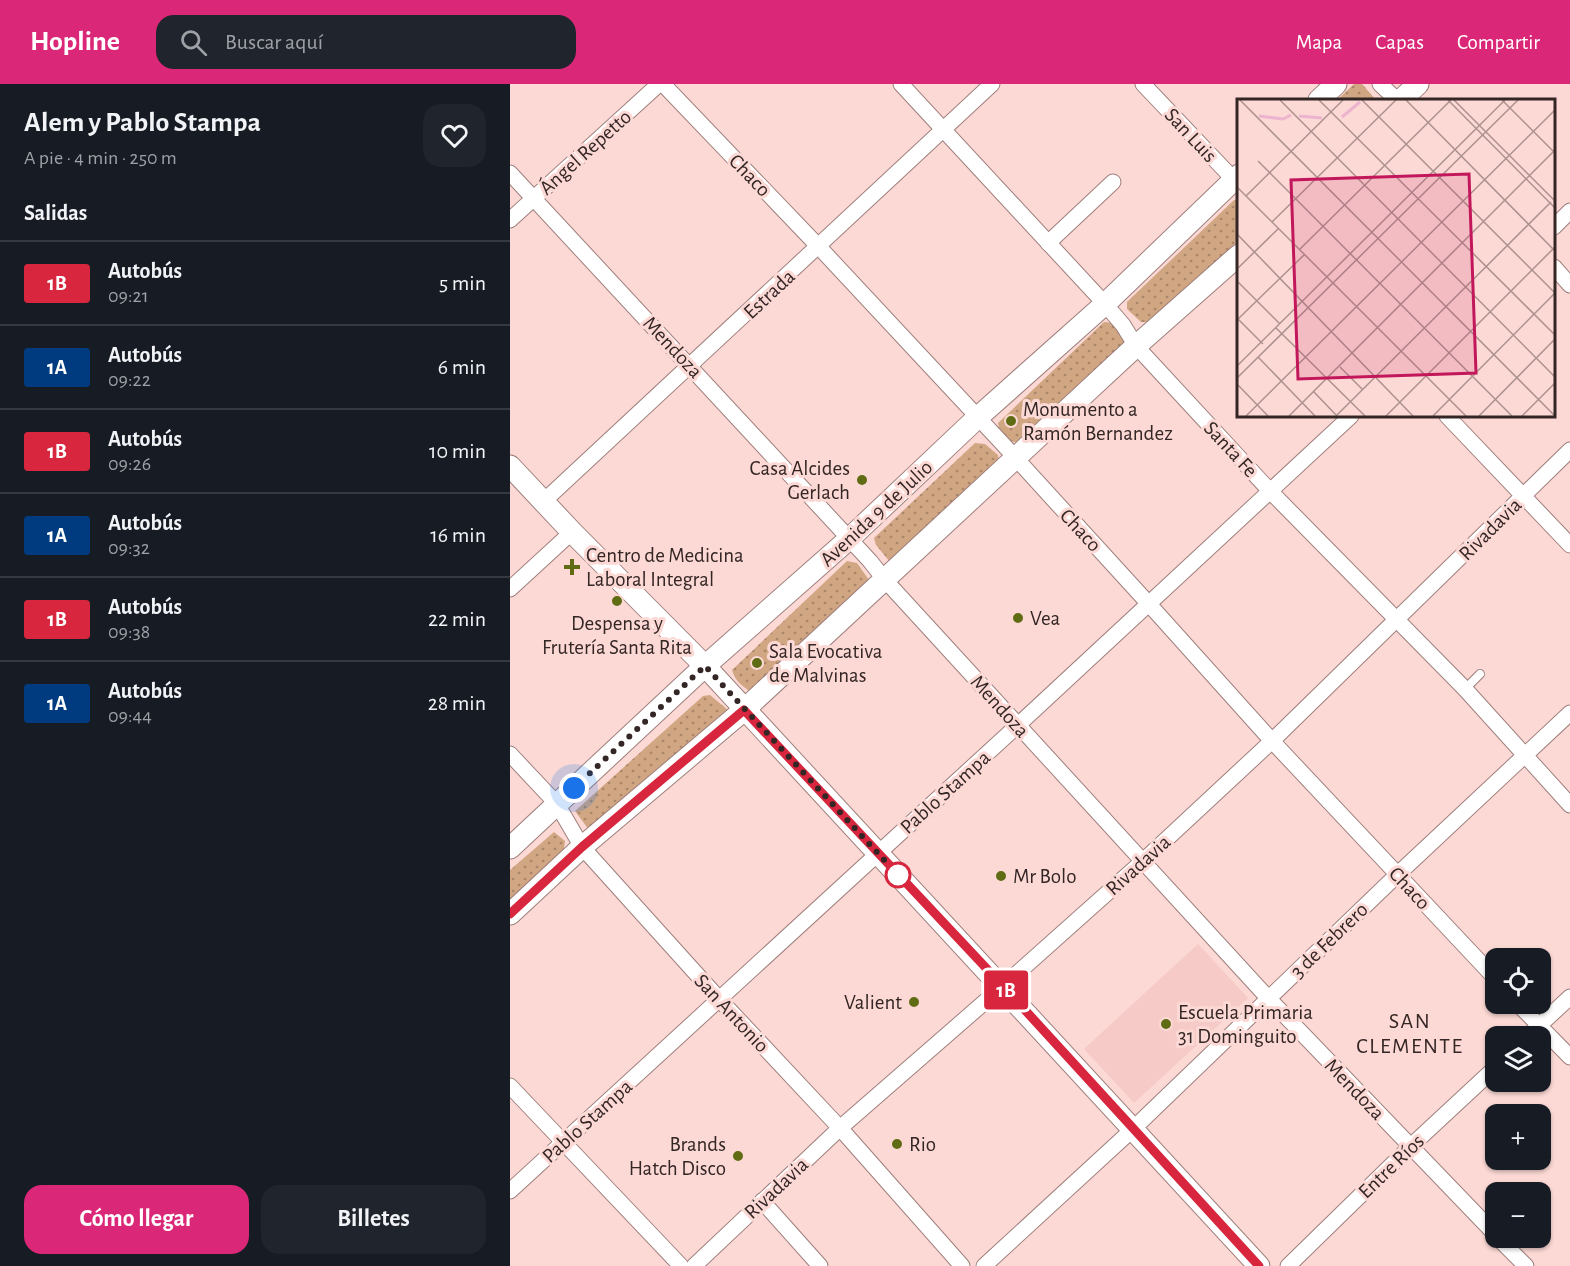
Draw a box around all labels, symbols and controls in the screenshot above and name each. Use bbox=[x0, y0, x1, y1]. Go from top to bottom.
search box bbox=[156, 15, 576, 69]
icon: search bbox=[177, 26, 210, 59]
text: Hopline bbox=[30, 28, 120, 56]
text: Buscar aquí bbox=[225, 31, 323, 53]
text: Mapa bbox=[1296, 32, 1342, 53]
text: Capas bbox=[1375, 32, 1424, 53]
text: Compartir bbox=[1457, 32, 1540, 53]
inset map bbox=[1237, 99, 1555, 417]
button: heart bbox=[423, 104, 486, 167]
street label: Ángel Repetto bbox=[534, 104, 635, 199]
street label: San Luis bbox=[1161, 104, 1221, 166]
text: Alem y Pablo Stampa bbox=[24, 109, 261, 137]
text: A pie · 4 min · 250 m bbox=[24, 148, 177, 168]
street label: Chaco bbox=[725, 150, 775, 201]
text: Salidas bbox=[24, 202, 87, 224]
text: Autobús bbox=[108, 260, 182, 282]
street label: Estrada bbox=[740, 266, 799, 323]
text: 5 min bbox=[439, 272, 486, 294]
text: 1B bbox=[47, 273, 67, 294]
text: 09:21 bbox=[108, 286, 149, 306]
street label: Mendoza bbox=[639, 312, 706, 382]
text: Autobús bbox=[108, 344, 182, 366]
text: 6 min bbox=[438, 356, 486, 378]
text: 1A bbox=[47, 357, 67, 378]
text: 09:22 bbox=[108, 370, 151, 390]
place label: Monumento a Ramón Bernandez bbox=[1023, 399, 1173, 444]
marker: Monumento a Ramón Bernandez bbox=[1004, 414, 1018, 428]
street label: Santa Fe bbox=[1200, 417, 1261, 481]
text: Autobús bbox=[108, 428, 182, 450]
text: 10 min bbox=[429, 440, 486, 462]
text: 1B bbox=[47, 441, 67, 462]
text: 09:26 bbox=[108, 454, 151, 474]
street label: Avenida 9 de Julio bbox=[816, 456, 936, 570]
place label: Casa Alcides Gerlach bbox=[750, 458, 850, 503]
marker: Casa Alcides Gerlach bbox=[855, 473, 869, 487]
street label: Rivadavia bbox=[1455, 494, 1526, 565]
street label: Chaco bbox=[1056, 505, 1105, 556]
text: Autobús bbox=[108, 512, 182, 534]
text: 16 min bbox=[430, 524, 486, 546]
text: 1A bbox=[47, 525, 67, 546]
text: 09:32 bbox=[108, 538, 150, 558]
place label: Centro de Medicina Laboral Integral bbox=[586, 545, 744, 590]
marker: Centro de Medicina Laboral Integral bbox=[563, 558, 581, 576]
marker: Despensa y Frutería Santa Rita bbox=[610, 594, 624, 608]
text: Autobús bbox=[108, 596, 182, 618]
text: 22 min bbox=[428, 608, 486, 630]
place label: Vea bbox=[1030, 608, 1061, 629]
text: 1B bbox=[47, 609, 67, 630]
marker: Vea bbox=[1011, 611, 1025, 625]
place label: Despensa y Frutería Santa Rita bbox=[542, 613, 692, 658]
text: 09:38 bbox=[108, 622, 150, 642]
place label: Sala Evocativa de Malvinas bbox=[769, 641, 883, 686]
marker: Sala Evocativa de Malvinas bbox=[750, 656, 764, 670]
street label: Mendoza bbox=[966, 671, 1033, 742]
text: Autobús bbox=[108, 680, 182, 702]
text: 28 min bbox=[428, 692, 486, 714]
text: 1A bbox=[47, 693, 67, 714]
text: 09:44 bbox=[108, 706, 152, 726]
street label: Pablo Stampa bbox=[896, 747, 995, 838]
your location bbox=[559, 773, 589, 803]
street label: Rivadavia bbox=[1102, 831, 1175, 900]
unlabelled marker bbox=[885, 862, 911, 888]
street label: Chaco bbox=[1385, 863, 1434, 914]
place label: Mr Bolo bbox=[1013, 866, 1076, 887]
marker: Mr Bolo bbox=[994, 869, 1008, 883]
street label: 3 de Febrero bbox=[1287, 899, 1372, 982]
map controls bbox=[1485, 948, 1551, 1248]
button: locate bbox=[1485, 948, 1551, 1014]
street label: San Antonio bbox=[690, 970, 773, 1057]
line badge: 1B bbox=[979, 970, 1033, 1010]
text: 1B bbox=[996, 980, 1016, 1001]
place label: Valient bbox=[844, 992, 902, 1013]
marker: Valient bbox=[907, 995, 921, 1009]
place label: Escuela Primaria 31 Dominguito bbox=[1178, 1002, 1313, 1047]
district label: SAN CLEMENTE bbox=[1356, 1010, 1464, 1057]
marker: Escuela Primaria 31 Dominguito bbox=[1159, 1017, 1173, 1031]
button: layers bbox=[1485, 1026, 1551, 1092]
street label: Mendoza bbox=[1321, 1055, 1389, 1124]
street label: Pablo Stampa bbox=[538, 1076, 637, 1167]
button: + bbox=[1485, 1104, 1551, 1170]
street label: Entre Ríos bbox=[1354, 1130, 1428, 1202]
place label: Brands Hatch Disco bbox=[629, 1134, 726, 1179]
place label: Rio bbox=[909, 1134, 936, 1155]
marker: Rio bbox=[890, 1137, 904, 1151]
marker: Brands Hatch Disco bbox=[731, 1149, 745, 1163]
street label: Rivadavia bbox=[740, 1154, 813, 1223]
button: − bbox=[1485, 1182, 1551, 1248]
button: Cómo llegar bbox=[24, 1185, 249, 1254]
button: Billetes bbox=[261, 1185, 486, 1254]

